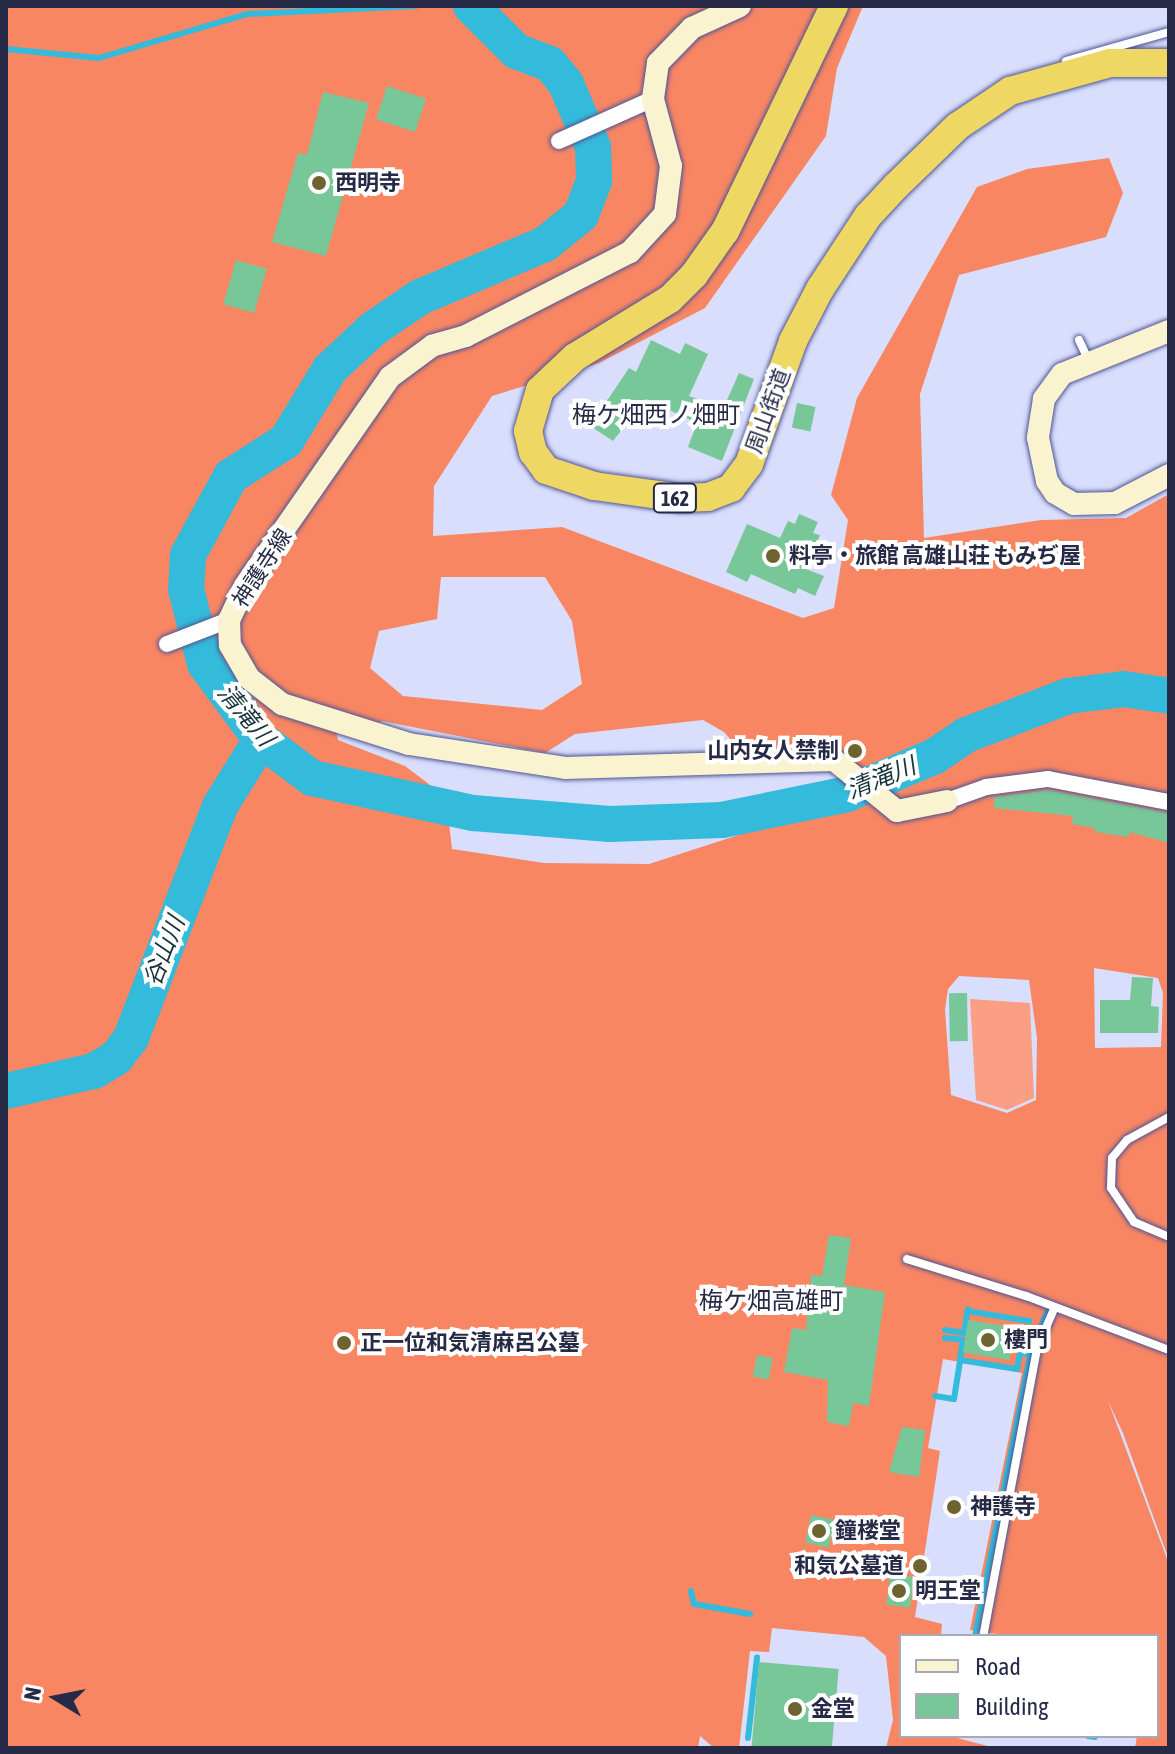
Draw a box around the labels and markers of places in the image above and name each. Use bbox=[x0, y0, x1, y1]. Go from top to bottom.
place label: 西明寺 bbox=[335, 170, 401, 196]
marker: 西明寺 bbox=[310, 174, 328, 192]
place label: 料亭・旅館 高雄山荘 もみぢ屋 bbox=[789, 543, 1081, 569]
marker: 料亭・旅館 高雄山荘 もみぢ屋 bbox=[764, 547, 782, 565]
place label: 山内女人禁制 bbox=[707, 738, 839, 764]
marker: 山内女人禁制 bbox=[846, 742, 864, 760]
place label: 樓門 bbox=[1004, 1327, 1048, 1353]
place label: 正一位和気清麻呂公墓 bbox=[360, 1330, 580, 1356]
marker: 樓門 bbox=[979, 1331, 997, 1349]
marker: 正一位和気清麻呂公墓 bbox=[335, 1334, 353, 1352]
place label: 神護寺 bbox=[970, 1494, 1036, 1520]
marker: 神護寺 bbox=[945, 1498, 963, 1516]
place label: 鐘楼堂 bbox=[835, 1518, 901, 1544]
marker: 鐘楼堂 bbox=[810, 1522, 828, 1540]
place label: 和気公墓道 bbox=[794, 1553, 904, 1579]
marker: 和気公墓道 bbox=[911, 1557, 929, 1575]
place label: 明王堂 bbox=[915, 1578, 981, 1604]
marker: 明王堂 bbox=[890, 1582, 908, 1600]
place label: 金堂 bbox=[811, 1696, 855, 1722]
marker: 金堂 bbox=[786, 1700, 804, 1718]

